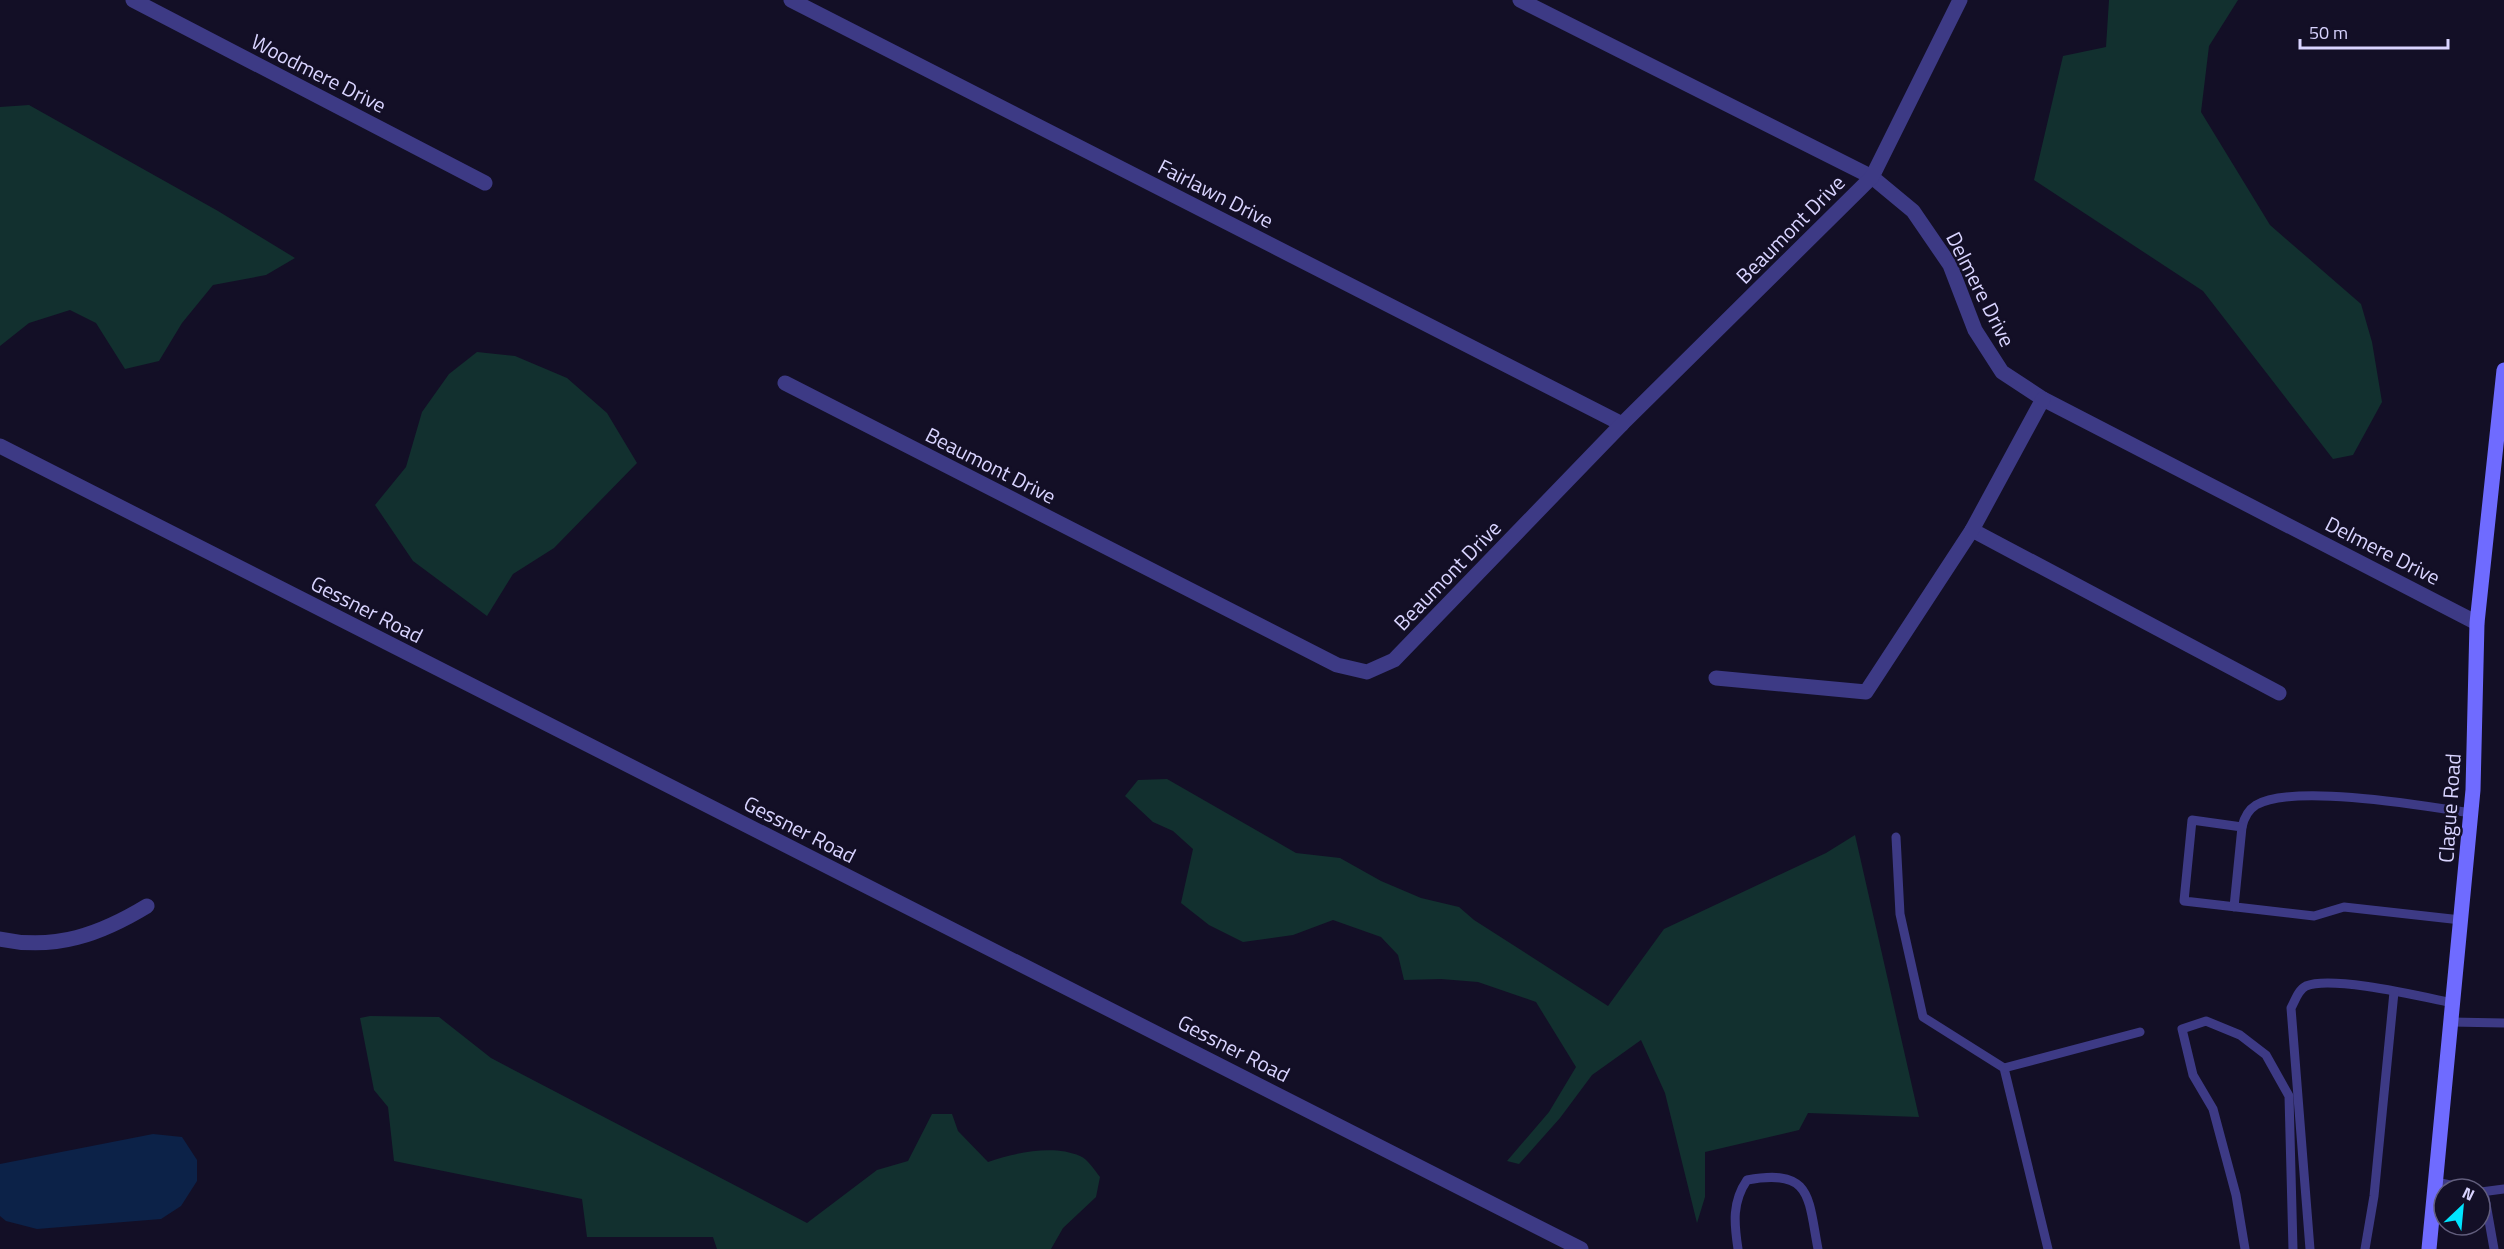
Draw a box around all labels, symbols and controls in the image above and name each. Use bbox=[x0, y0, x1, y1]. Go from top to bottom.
scale bar bbox=[2300, 12, 2448, 50]
text: 50 m bbox=[2309, 19, 2348, 46]
street label: Woodmere Drive bbox=[246, 25, 392, 121]
street label: Fairlawn Drive bbox=[1153, 150, 1279, 236]
street label: Beaumont Drive bbox=[1728, 167, 1852, 291]
street label: Delmere Drive bbox=[1938, 226, 2024, 352]
street label: Beaumont Drive bbox=[920, 418, 1062, 512]
street label: Delmere Drive bbox=[2320, 507, 2446, 593]
street label: Beaumont Drive bbox=[1386, 512, 1508, 638]
street label: Gessner Road bbox=[305, 567, 429, 651]
street label: Clague Road bbox=[2429, 752, 2469, 864]
street label: Gessner Road bbox=[738, 787, 862, 871]
street label: Gessner Road bbox=[1172, 1006, 1296, 1090]
north arrow bbox=[2432, 1177, 2492, 1237]
text: N bbox=[2458, 1180, 2479, 1207]

